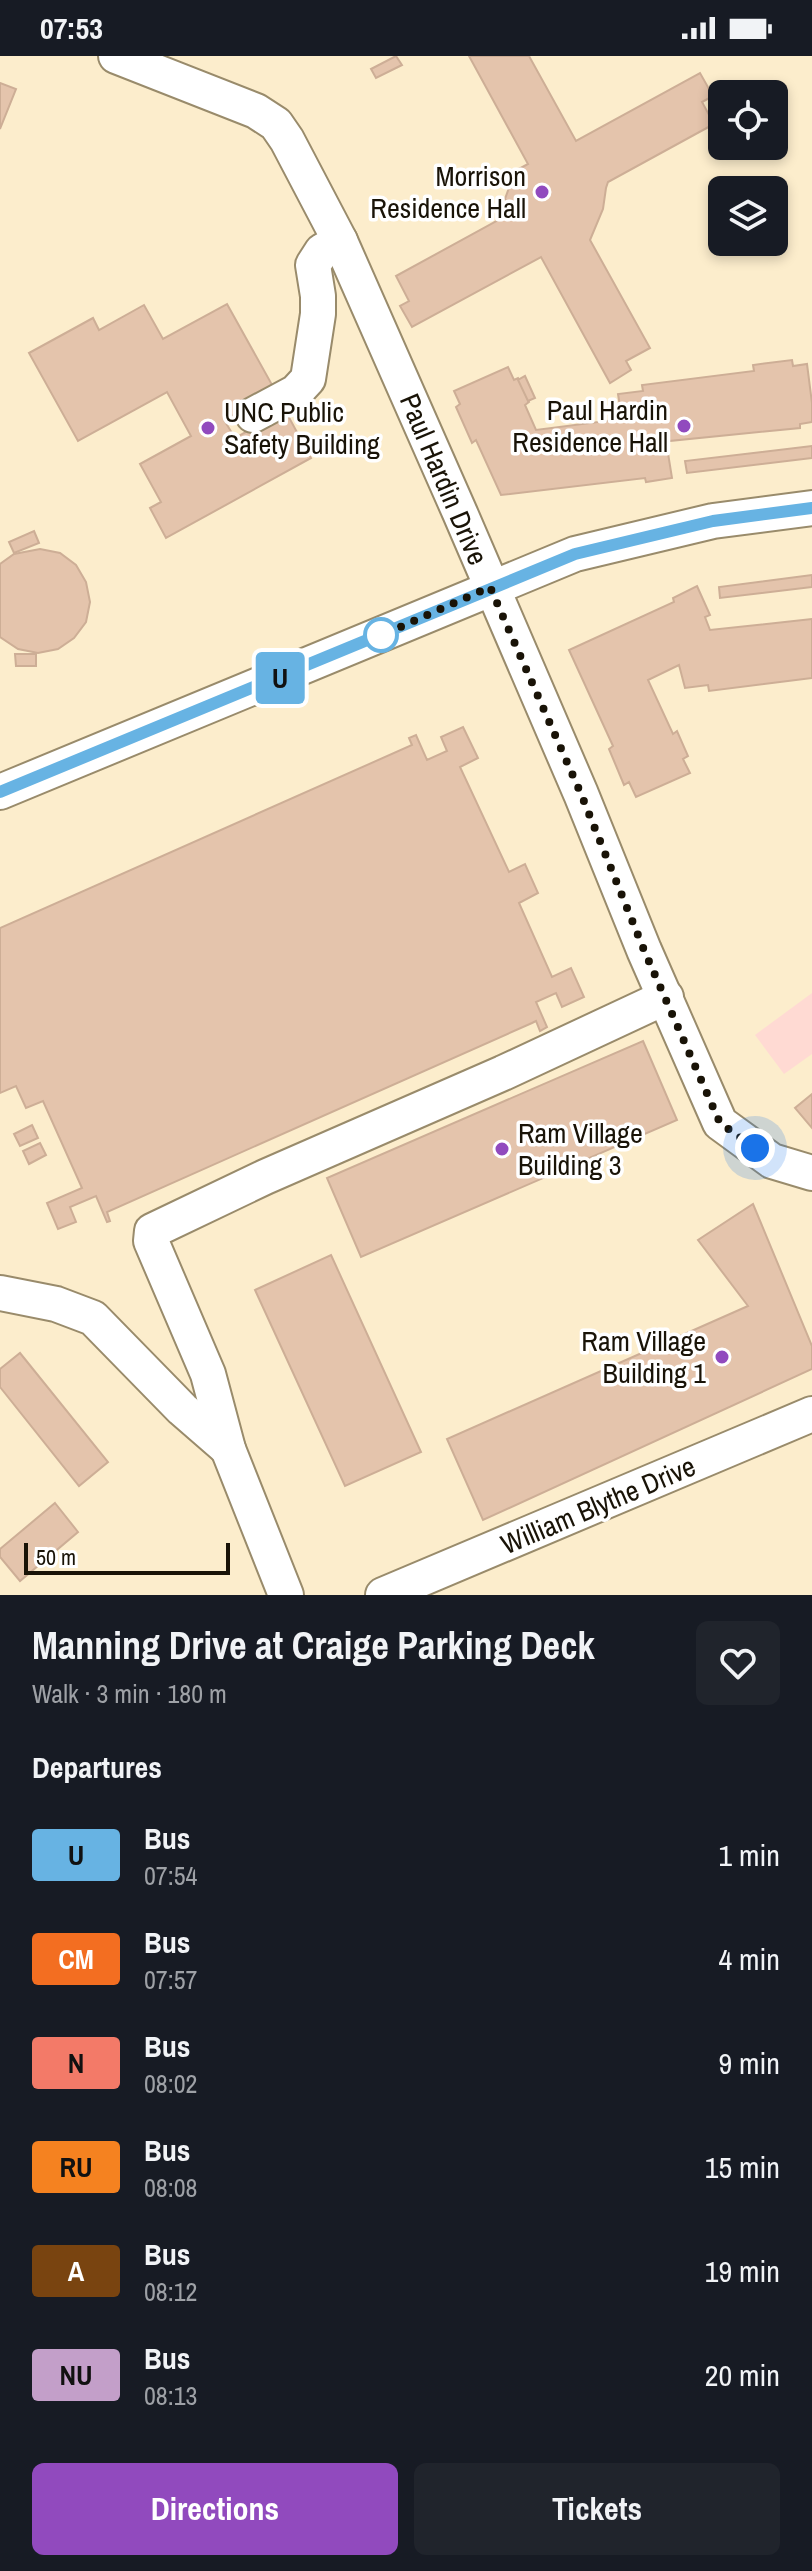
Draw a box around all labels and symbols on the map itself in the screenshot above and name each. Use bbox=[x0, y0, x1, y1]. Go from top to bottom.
place label: Morrison Residence Hall bbox=[370, 157, 526, 227]
marker: Morrison Residence Hall bbox=[533, 183, 551, 201]
street label: Paul Hardin Drive bbox=[391, 388, 497, 570]
place label: Paul Hardin Residence Hall bbox=[512, 391, 668, 461]
place label: UNC Public Safety Building bbox=[224, 393, 380, 463]
marker: Paul Hardin Residence Hall bbox=[675, 417, 693, 435]
marker: UNC Public Safety Building bbox=[199, 419, 217, 437]
unlabelled marker bbox=[364, 618, 398, 652]
line badge: U bbox=[254, 652, 306, 704]
place label: Ram Village Building 3 bbox=[518, 1114, 643, 1184]
your location bbox=[735, 1128, 775, 1168]
marker: Ram Village Building 3 bbox=[493, 1140, 511, 1158]
place label: Ram Village Building 1 bbox=[581, 1322, 706, 1392]
marker: Ram Village Building 1 bbox=[713, 1348, 731, 1366]
street label: William Blythe Drive bbox=[495, 1447, 701, 1563]
scale bar bbox=[24, 1539, 230, 1575]

